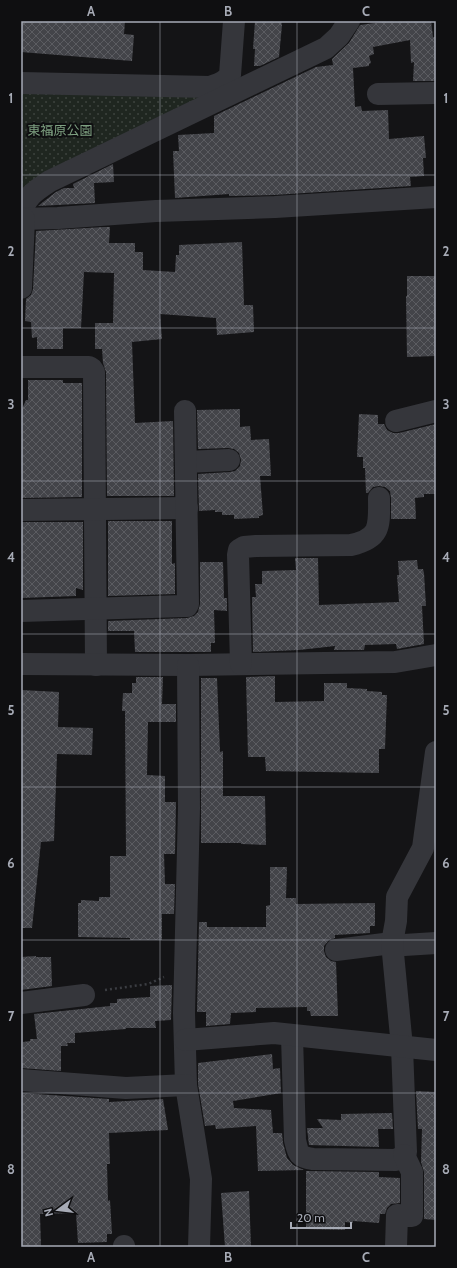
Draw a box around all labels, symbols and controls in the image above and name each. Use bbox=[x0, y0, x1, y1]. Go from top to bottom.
text: A bbox=[87, 3, 96, 19]
text: B bbox=[224, 3, 232, 19]
text: C bbox=[362, 3, 370, 19]
text: 1 bbox=[9, 90, 13, 106]
text: 1 bbox=[444, 90, 448, 106]
park label: 東福原公園 bbox=[27, 122, 93, 138]
text: 2 bbox=[8, 243, 15, 259]
text: 2 bbox=[443, 243, 450, 259]
text: 3 bbox=[7, 396, 15, 412]
text: 3 bbox=[442, 396, 450, 412]
text: 4 bbox=[7, 549, 15, 565]
text: 4 bbox=[442, 549, 450, 565]
text: 5 bbox=[8, 702, 15, 718]
text: 5 bbox=[443, 702, 450, 718]
text: 6 bbox=[7, 855, 15, 871]
text: 6 bbox=[442, 855, 450, 871]
text: 7 bbox=[8, 1008, 15, 1024]
text: 7 bbox=[443, 1008, 450, 1024]
text: 8 bbox=[7, 1161, 15, 1177]
text: 8 bbox=[442, 1161, 450, 1177]
north arrow bbox=[38, 1190, 78, 1230]
scale bar bbox=[291, 1204, 351, 1230]
text: N bbox=[41, 1207, 56, 1218]
text: 20 m bbox=[297, 1210, 325, 1225]
text: A bbox=[87, 1249, 96, 1265]
text: B bbox=[224, 1249, 232, 1265]
text: C bbox=[362, 1249, 370, 1265]

